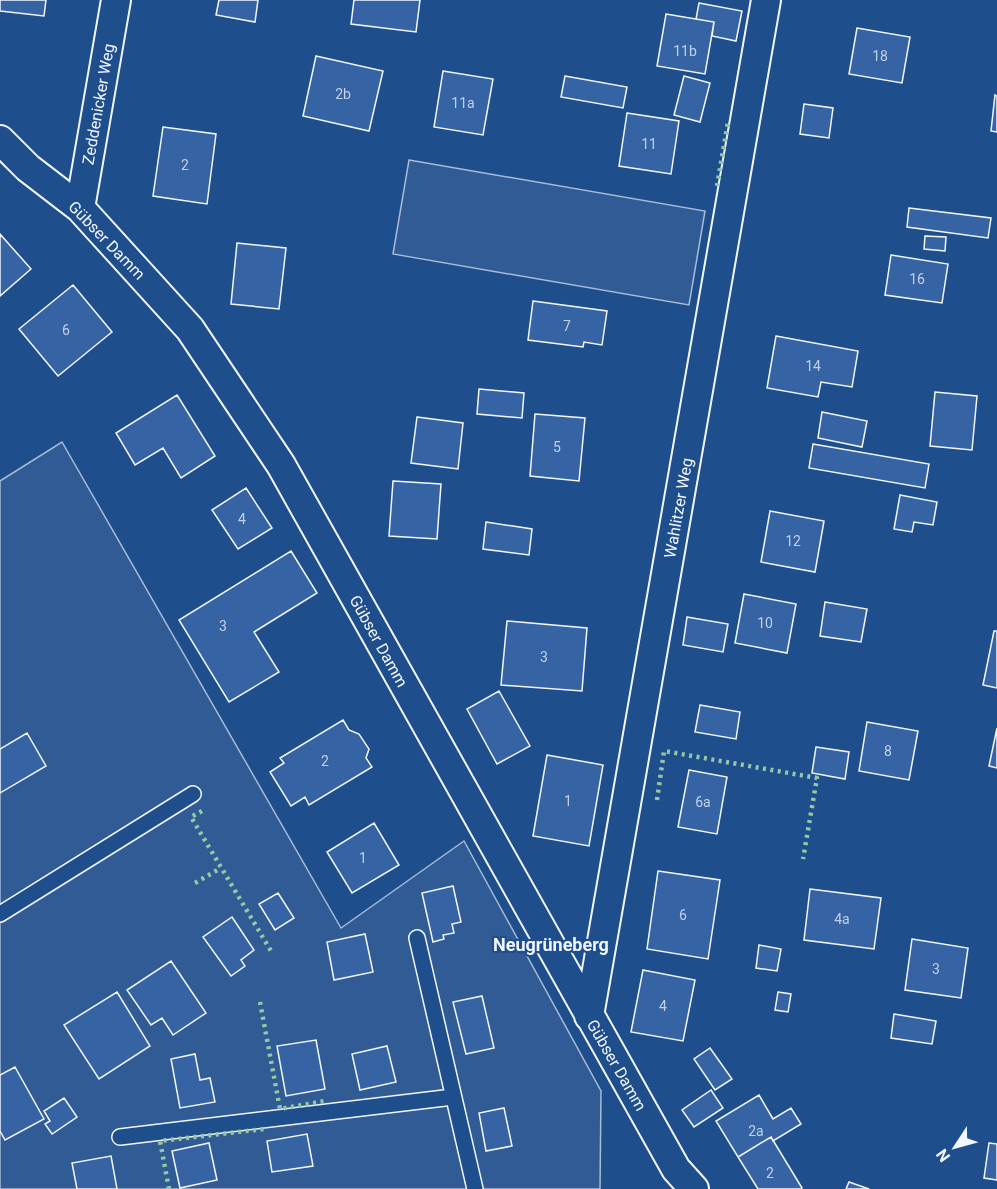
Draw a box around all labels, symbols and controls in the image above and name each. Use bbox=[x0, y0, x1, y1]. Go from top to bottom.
street label: Zeddenicker Weg bbox=[78, 42, 119, 166]
house number: 11b bbox=[673, 43, 697, 59]
house number: 18 bbox=[872, 48, 888, 64]
house number: 2b bbox=[335, 86, 351, 102]
house number: 11a bbox=[451, 95, 475, 111]
house number: 11 bbox=[641, 136, 657, 152]
house number: 2 bbox=[181, 157, 189, 173]
street label: Gübser Damm bbox=[64, 197, 149, 284]
house number: 16 bbox=[909, 271, 925, 287]
house number: 7 bbox=[563, 318, 571, 334]
house number: 6 bbox=[62, 322, 70, 338]
house number: 14 bbox=[805, 358, 821, 374]
house number: 5 bbox=[553, 439, 561, 455]
street label: Wahlitzer Weg bbox=[660, 456, 697, 560]
house number: 4 bbox=[238, 511, 246, 527]
house number: 12 bbox=[785, 533, 801, 549]
street label: Gübser Damm bbox=[346, 592, 412, 691]
house number: 10 bbox=[757, 615, 773, 631]
house number: 3 bbox=[219, 618, 227, 634]
house number: 3 bbox=[540, 649, 548, 665]
house number: 8 bbox=[884, 743, 892, 759]
house number: 2 bbox=[321, 753, 329, 769]
house number: 1 bbox=[564, 793, 572, 809]
house number: 6a bbox=[695, 794, 711, 810]
house number: 1 bbox=[359, 850, 367, 866]
house number: 6 bbox=[679, 907, 687, 923]
house number: 4a bbox=[834, 911, 850, 927]
district label: Neugrüneberg bbox=[493, 934, 609, 955]
house number: 3 bbox=[932, 961, 940, 977]
house number: 4 bbox=[659, 998, 667, 1014]
street label: Gübser Damm bbox=[583, 1016, 650, 1114]
north arrow bbox=[925, 1117, 985, 1177]
house number: 2a bbox=[748, 1123, 764, 1139]
text: N bbox=[932, 1145, 954, 1166]
house number: 2 bbox=[766, 1165, 774, 1181]

